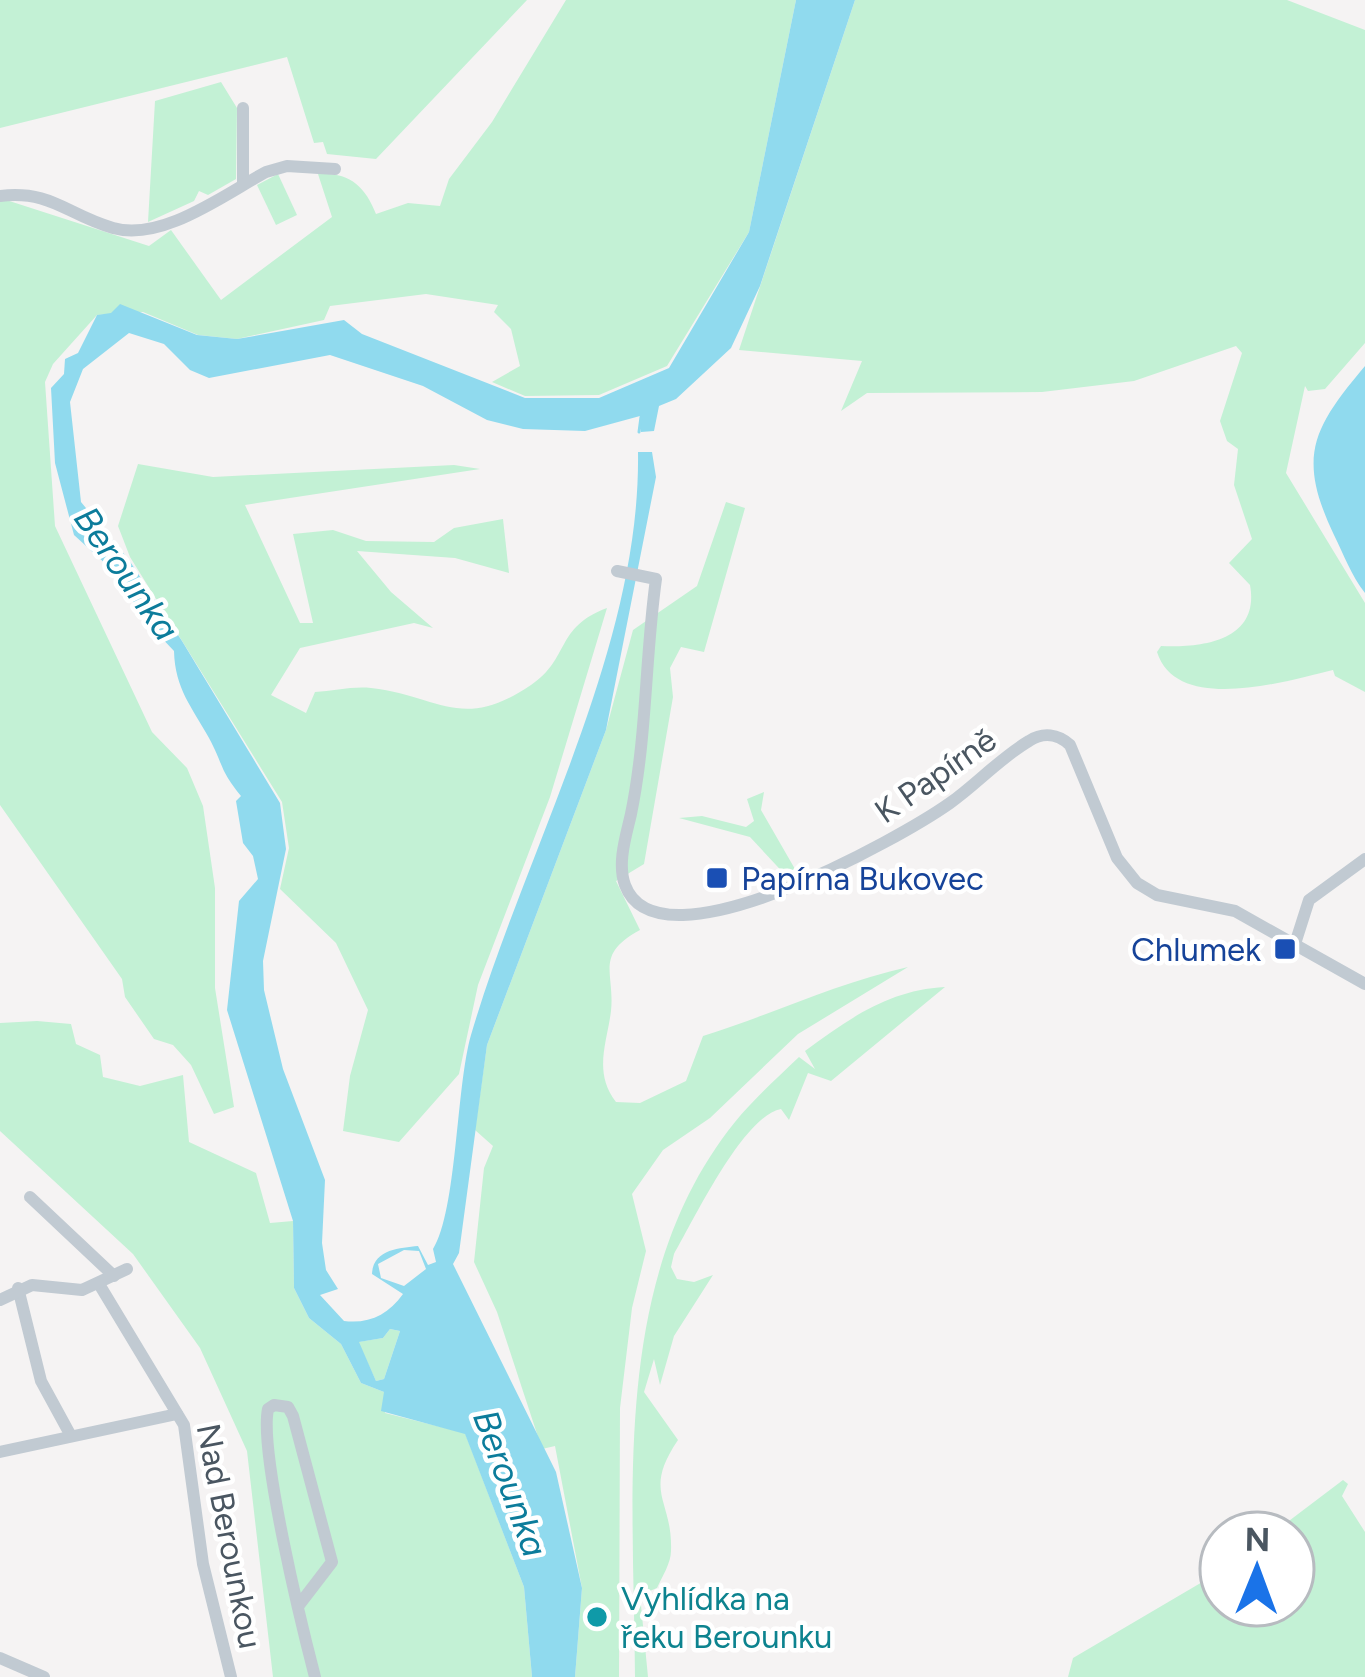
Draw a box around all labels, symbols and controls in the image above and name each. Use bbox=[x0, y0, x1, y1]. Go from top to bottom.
water label: Berounka bbox=[65, 498, 188, 648]
street label: K Papírně bbox=[867, 720, 1003, 831]
place label: Papírna Bukovec bbox=[741, 859, 984, 898]
marker: Papírna Bukovec bbox=[704, 865, 730, 891]
place label: Chlumek bbox=[1131, 930, 1261, 969]
marker: Chlumek bbox=[1272, 936, 1298, 962]
water label: Berounka bbox=[464, 1404, 557, 1563]
street label: Nad Berounkou bbox=[189, 1420, 270, 1652]
north arrow bbox=[1197, 1509, 1317, 1629]
text: N bbox=[1244, 1520, 1271, 1559]
place label: Vyhlídka na řeku Berounku bbox=[620, 1579, 832, 1656]
marker: Vyhlídka na řeku Berounku bbox=[584, 1604, 610, 1630]

